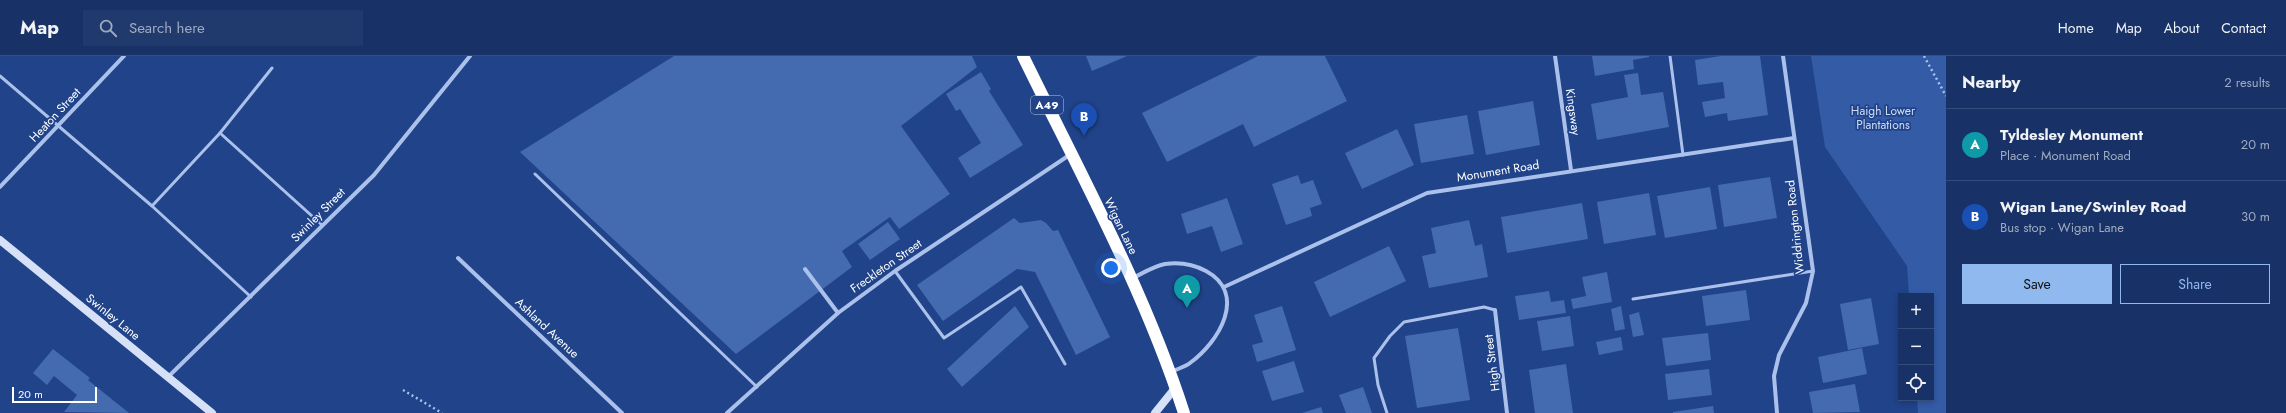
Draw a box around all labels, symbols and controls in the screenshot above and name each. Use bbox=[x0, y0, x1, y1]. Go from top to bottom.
search box bbox=[83, 10, 363, 46]
text: Map bbox=[20, 14, 59, 41]
icon: search bbox=[97, 17, 119, 39]
text: Search here bbox=[129, 17, 205, 39]
text: Home bbox=[2058, 18, 2094, 38]
text: Map bbox=[2116, 18, 2142, 38]
text: About bbox=[2164, 18, 2199, 38]
text: Contact bbox=[2221, 18, 2266, 38]
text: Nearby bbox=[1962, 70, 2020, 94]
text: 2 results bbox=[2224, 73, 2270, 92]
street label: Heaton Street bbox=[25, 84, 85, 146]
street label: Kingsway bbox=[1561, 87, 1585, 137]
road number: A49 bbox=[1031, 96, 1063, 114]
park label: Haigh Lower Plantations bbox=[1851, 102, 1916, 134]
pin: B bbox=[1071, 103, 1097, 136]
text: Tyldesley Monument bbox=[2000, 124, 2143, 146]
text: A bbox=[1970, 135, 1980, 154]
text: 20 m bbox=[2241, 135, 2270, 154]
text: Place · Monument Road bbox=[2000, 146, 2131, 165]
street label: Monument Road bbox=[1456, 156, 1540, 186]
street label: Widdrington Road bbox=[1781, 179, 1809, 275]
street label: Swinley Street bbox=[287, 184, 349, 246]
street label: Wigan Lane bbox=[1100, 195, 1142, 257]
text: Wigan Lane/Swinley Road bbox=[2000, 196, 2186, 218]
text: B bbox=[1971, 207, 1979, 226]
text: 30 m bbox=[2241, 207, 2270, 226]
text: Bus stop · Wigan Lane bbox=[2000, 218, 2124, 237]
street label: Freckleton Street bbox=[847, 235, 926, 297]
your location bbox=[1101, 258, 1121, 278]
button: Save bbox=[1962, 264, 2112, 304]
button: Share bbox=[2120, 264, 2270, 304]
pin: A bbox=[1174, 275, 1200, 308]
street label: Swinley Lane bbox=[82, 289, 144, 345]
map controls bbox=[1898, 293, 1934, 401]
button: + bbox=[1898, 293, 1934, 329]
street label: Ashland Avenue bbox=[511, 294, 583, 362]
button: − bbox=[1898, 329, 1934, 365]
street label: High Street bbox=[1480, 333, 1504, 392]
button: locate bbox=[1898, 365, 1934, 401]
scale bar bbox=[12, 385, 97, 404]
text: 20 m bbox=[18, 386, 43, 402]

